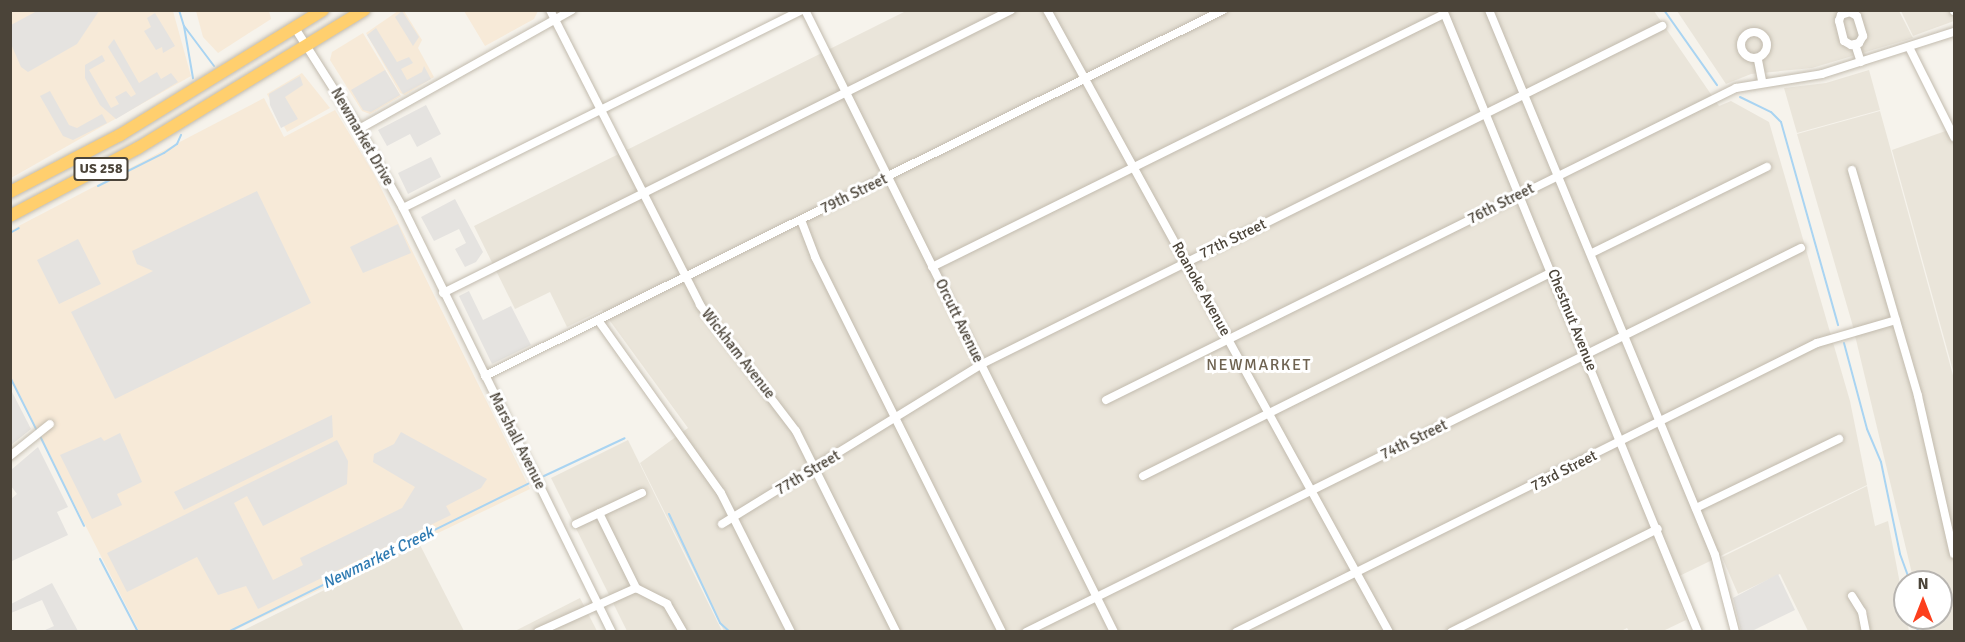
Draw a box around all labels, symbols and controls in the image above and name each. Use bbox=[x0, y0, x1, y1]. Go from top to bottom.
street label: Newmarket Drive bbox=[327, 85, 397, 189]
road number: US 258 bbox=[72, 158, 130, 180]
street label: 79th Street bbox=[818, 170, 890, 218]
street label: 76th Street bbox=[1465, 180, 1537, 228]
street label: 77th Street bbox=[1197, 215, 1269, 263]
street label: Roanoke Avenue bbox=[1168, 239, 1234, 339]
street label: Chestnut Avenue bbox=[1543, 266, 1601, 374]
street label: Orcutt Avenue bbox=[931, 276, 987, 366]
street label: Wickham Avenue bbox=[697, 305, 779, 403]
district label: NEWMARKET bbox=[1206, 355, 1312, 375]
street label: Marshall Avenue bbox=[485, 389, 549, 493]
street label: 74th Street bbox=[1378, 416, 1450, 464]
street label: 77th Street bbox=[773, 447, 843, 499]
street label: 73rd Street bbox=[1528, 447, 1600, 495]
water label: Newmarket Creek bbox=[319, 523, 437, 593]
north arrow bbox=[1893, 570, 1953, 630]
text: N bbox=[1917, 574, 1929, 594]

